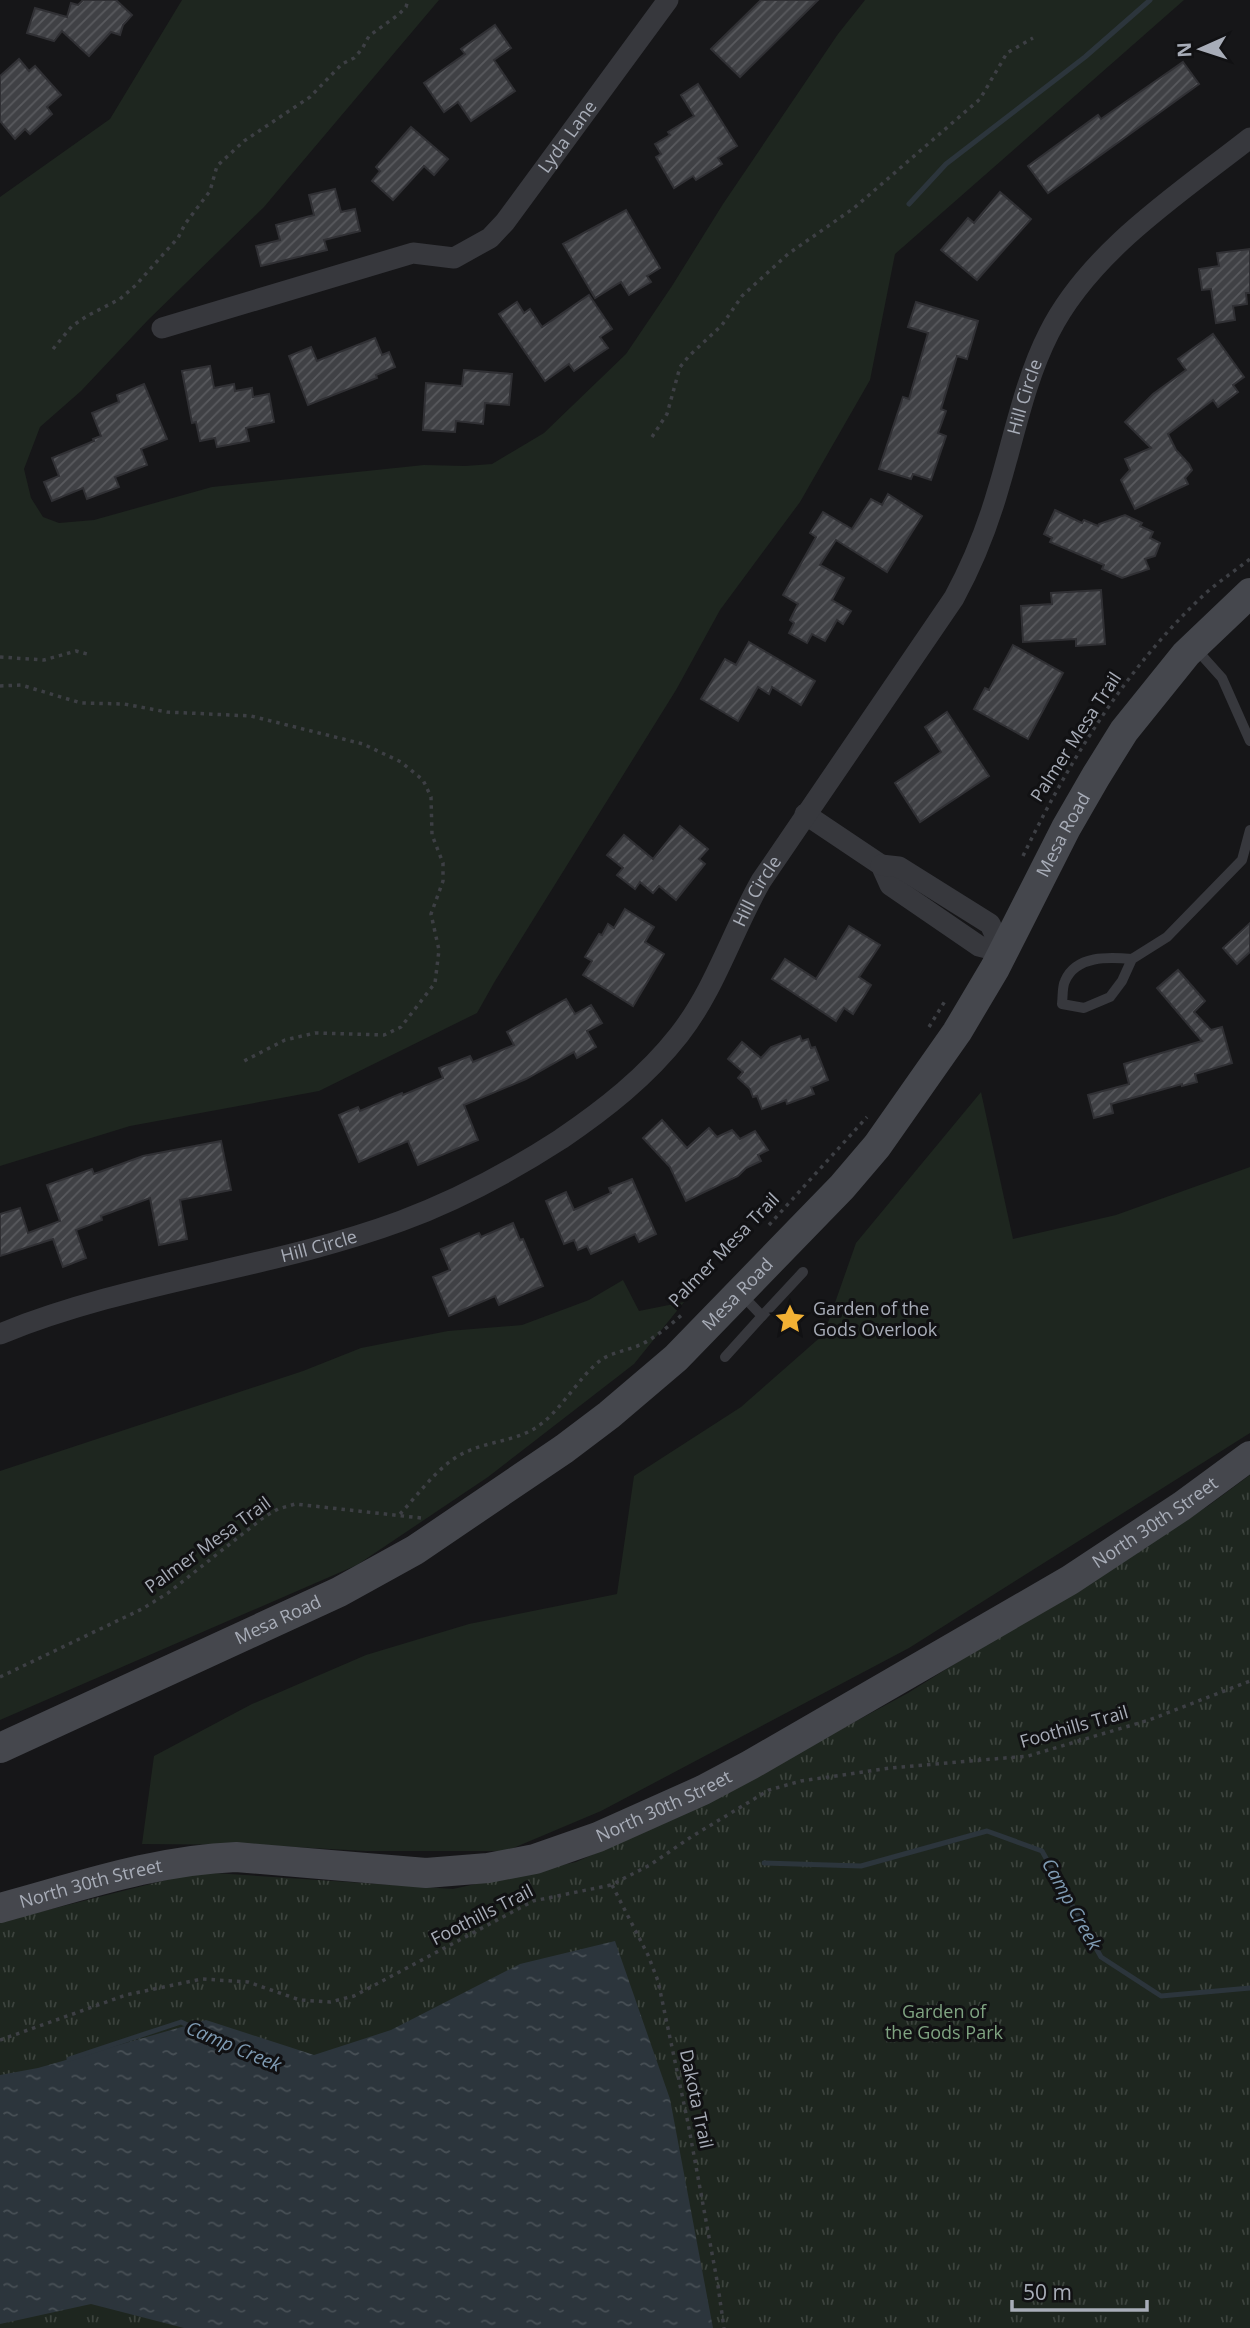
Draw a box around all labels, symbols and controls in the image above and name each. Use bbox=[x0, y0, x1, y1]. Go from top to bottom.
north arrow bbox=[1166, 14, 1236, 84]
text: N bbox=[1171, 41, 1197, 58]
street label: Lyda Lane bbox=[532, 95, 601, 178]
street label: Hill Circle bbox=[1001, 355, 1047, 437]
street label: Palmer Mesa Trail bbox=[1024, 667, 1126, 806]
street label: Mesa Road bbox=[1030, 788, 1095, 881]
street label: Hill Circle bbox=[727, 850, 786, 930]
street label: Palmer Mesa Trail bbox=[663, 1187, 784, 1312]
street label: Hill Circle bbox=[278, 1224, 360, 1267]
street label: Mesa Road bbox=[696, 1252, 778, 1335]
place label: Garden of the Gods Overlook bbox=[813, 1296, 938, 1341]
place icon: Garden of the Gods Overlook bbox=[773, 1302, 807, 1336]
street label: North 30th Street bbox=[1087, 1471, 1222, 1573]
street label: Palmer Mesa Trail bbox=[140, 1490, 275, 1598]
street label: Mesa Road bbox=[231, 1589, 325, 1649]
street label: Foothills Trail bbox=[1017, 1699, 1131, 1753]
street label: North 30th Street bbox=[592, 1764, 735, 1847]
street label: North 30th Street bbox=[16, 1853, 164, 1913]
water label: Camp Creek bbox=[1036, 1853, 1108, 1955]
street label: Foothills Trail bbox=[426, 1878, 537, 1950]
park label: Garden of the Gods Park bbox=[885, 1999, 1004, 2044]
water label: Camp Creek bbox=[182, 2014, 286, 2078]
street label: Dakota Trail bbox=[675, 2047, 719, 2151]
scale bar bbox=[1012, 2268, 1147, 2312]
text: 50 m bbox=[1023, 2278, 1072, 2306]

